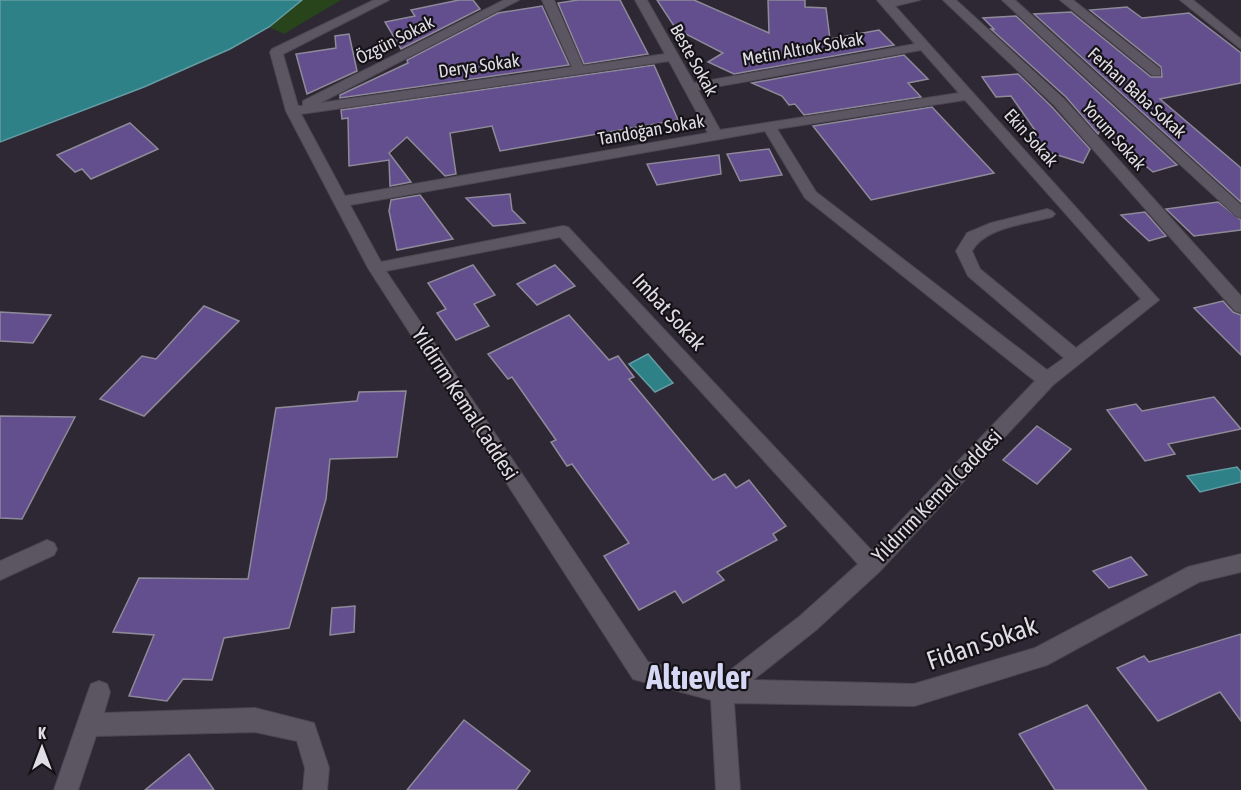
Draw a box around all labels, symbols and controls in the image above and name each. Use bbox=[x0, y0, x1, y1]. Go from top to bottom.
street label: Özgün Sokak bbox=[352, 11, 437, 68]
street label: Beste Sokak bbox=[666, 20, 723, 99]
street label: Metin Altıok Sokak bbox=[741, 27, 865, 70]
street label: Ferhan Baba Sokak bbox=[1084, 43, 1191, 142]
street label: Derya Sokak bbox=[437, 49, 521, 82]
street label: Yorum Sokak bbox=[1078, 97, 1151, 174]
street label: Ekin Sokak bbox=[1000, 104, 1063, 171]
street label: Tandoğan Sokak bbox=[596, 110, 706, 149]
street label: Imbat Sokak bbox=[628, 268, 711, 355]
street label: Yıldırım Kemal Caddesi bbox=[408, 323, 524, 484]
street label: Yıldırım Kemal Caddesi bbox=[866, 424, 1006, 567]
street label: Fidan Sokak bbox=[923, 610, 1041, 676]
district label: Altıevler bbox=[645, 658, 751, 696]
north arrow bbox=[12, 718, 72, 778]
text: K bbox=[38, 724, 46, 742]

